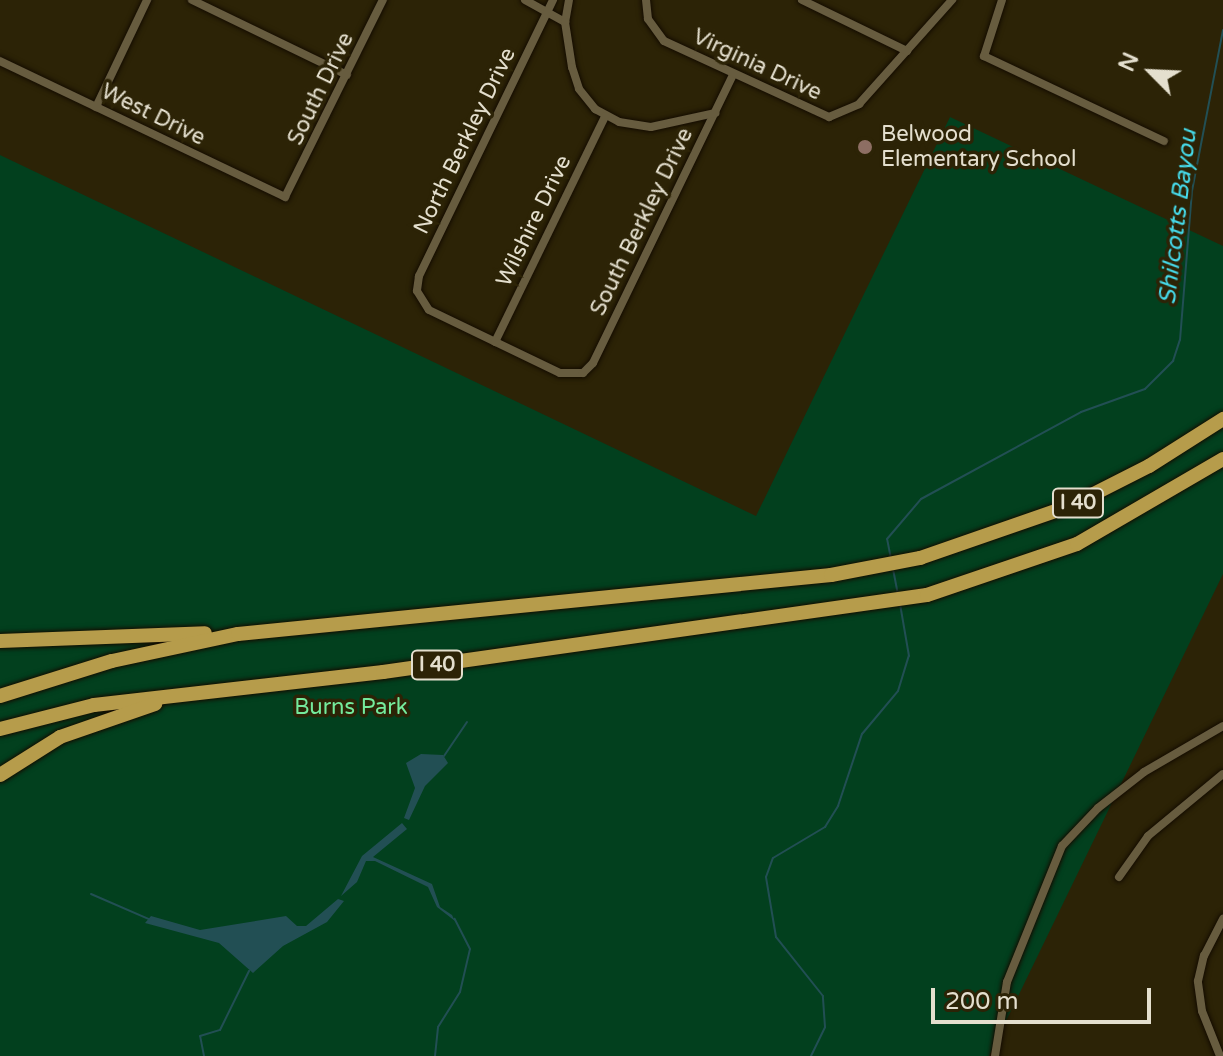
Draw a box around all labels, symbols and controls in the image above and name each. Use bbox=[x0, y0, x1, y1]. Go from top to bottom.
street label: Virginia Drive bbox=[688, 24, 826, 106]
street label: South Drive bbox=[282, 28, 360, 150]
north arrow bbox=[1111, 32, 1191, 112]
street label: North Berkley Drive bbox=[408, 43, 522, 239]
text: N bbox=[1114, 49, 1145, 76]
street label: West Drive bbox=[97, 78, 209, 152]
place label: Belwood Elementary School bbox=[881, 121, 1076, 172]
street label: South Berkley Drive bbox=[585, 124, 699, 320]
water label: Shilcotts Bayou bbox=[1153, 128, 1203, 306]
marker: Belwood Elementary School bbox=[856, 138, 874, 156]
street label: Wilshire Drive bbox=[491, 151, 577, 291]
road number: I 40 bbox=[1050, 487, 1106, 519]
road number: I 40 bbox=[409, 649, 465, 681]
park label: Burns Park bbox=[294, 695, 408, 721]
scale bar bbox=[935, 972, 1155, 1022]
text: 200 m bbox=[945, 987, 1019, 1016]

